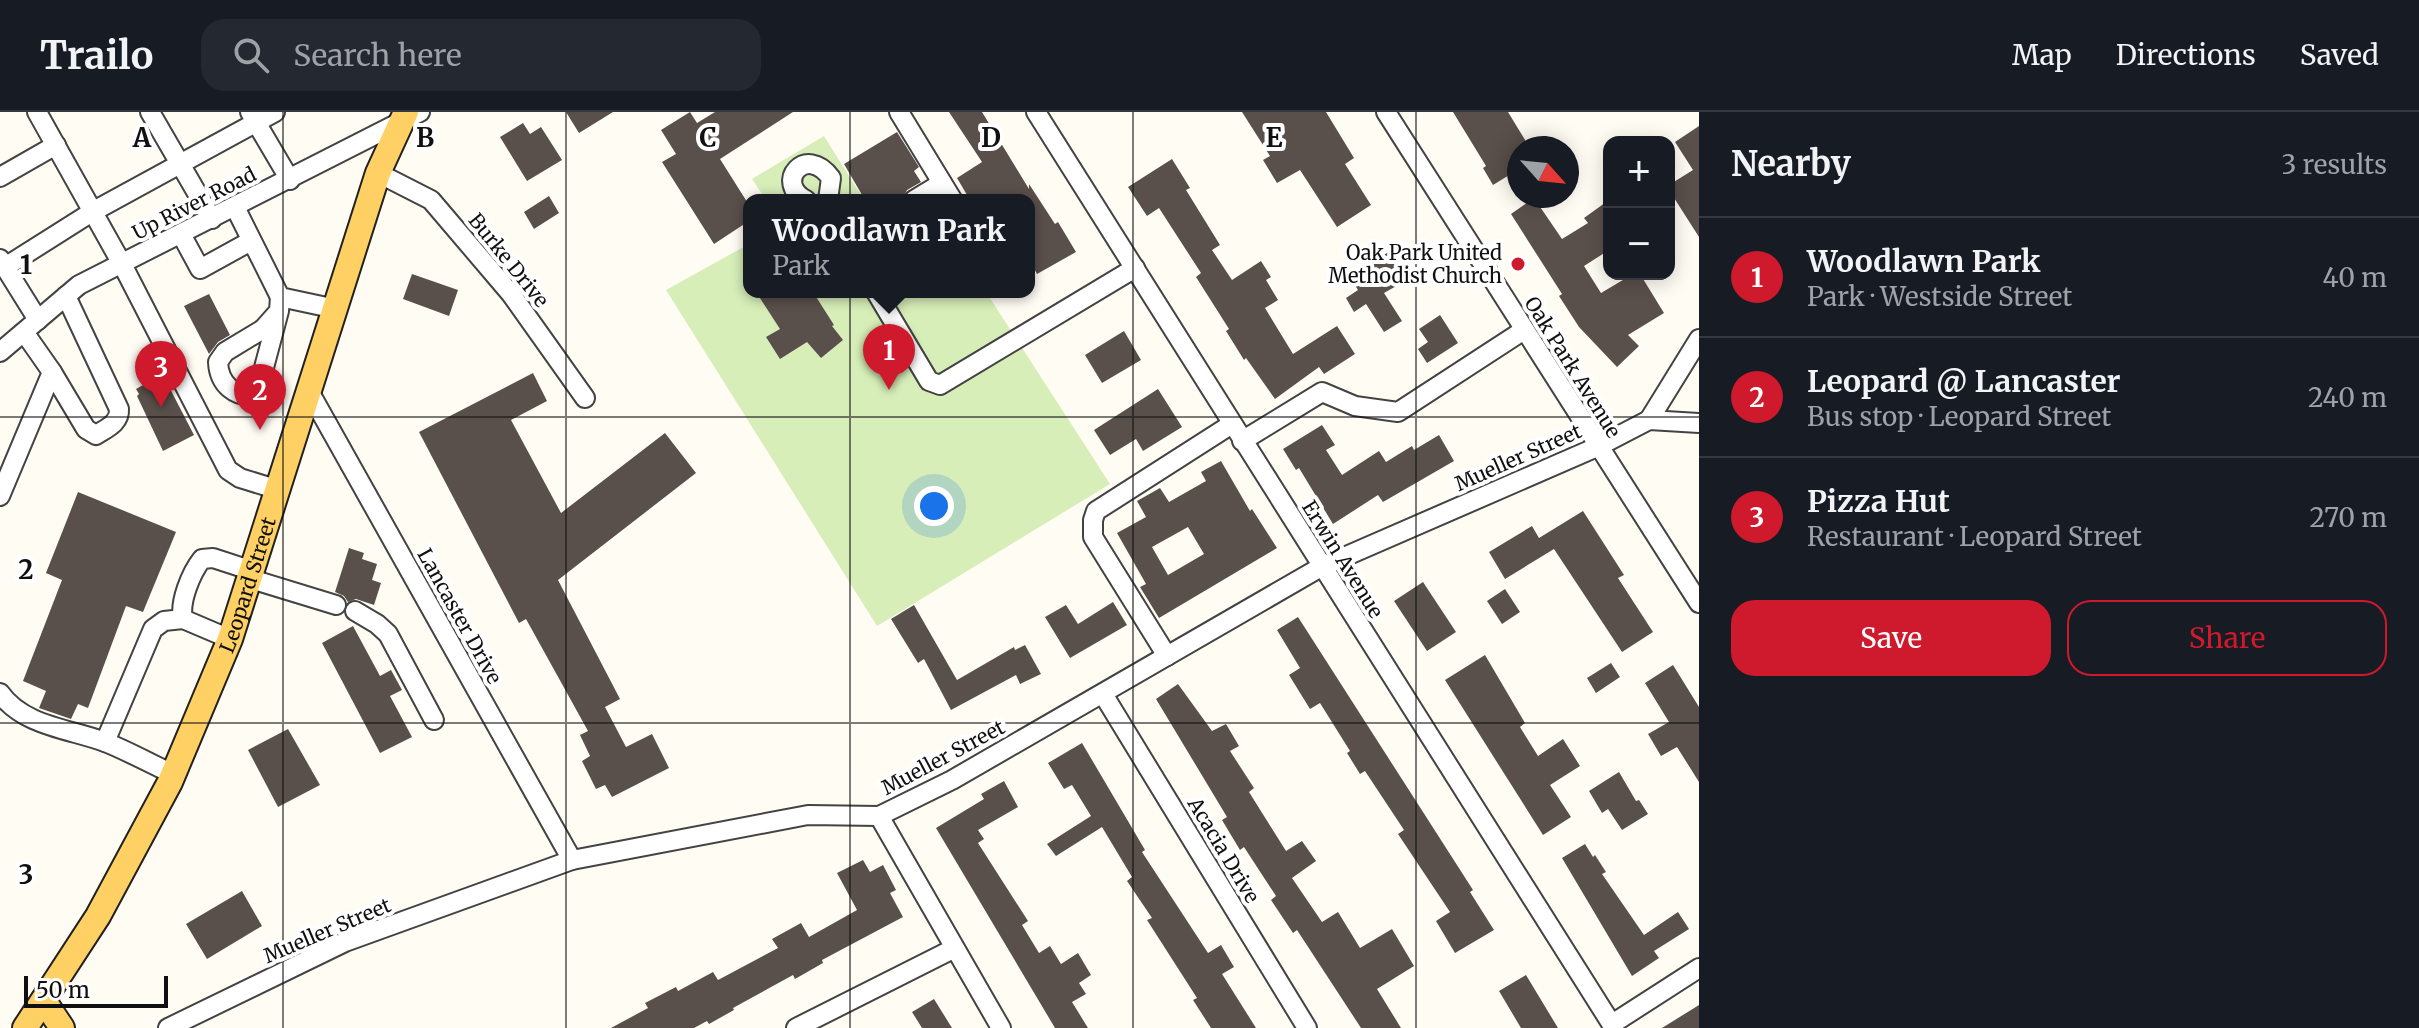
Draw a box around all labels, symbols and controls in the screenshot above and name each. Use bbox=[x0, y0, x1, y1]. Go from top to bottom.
search box bbox=[201, 19, 761, 91]
text: Trailo bbox=[40, 32, 153, 79]
icon: search bbox=[229, 33, 273, 77]
text: Search here bbox=[293, 36, 462, 74]
text: Map bbox=[2012, 37, 2072, 73]
text: Directions bbox=[2116, 37, 2256, 73]
text: Saved bbox=[2300, 37, 2379, 73]
text: A bbox=[132, 121, 152, 154]
text: B bbox=[416, 121, 434, 154]
text: C bbox=[699, 121, 717, 154]
text: D bbox=[981, 121, 1001, 154]
text: E bbox=[1266, 121, 1283, 154]
north arrow bbox=[1507, 136, 1579, 208]
map controls bbox=[1603, 136, 1675, 280]
button: + bbox=[1603, 136, 1675, 208]
text: Nearby bbox=[1731, 143, 1851, 185]
text: 3 results bbox=[2282, 148, 2387, 181]
street label: Up River Road bbox=[128, 161, 260, 245]
popup bbox=[743, 194, 1035, 298]
street label: Burke Drive bbox=[464, 208, 554, 312]
button: − bbox=[1603, 208, 1675, 280]
text: Woodlawn Park bbox=[772, 211, 1006, 249]
place label: Oak Park United Methodist Church bbox=[1328, 240, 1502, 288]
text: Woodlawn Park bbox=[1807, 242, 2040, 280]
text: 1 bbox=[20, 248, 32, 281]
text: Park bbox=[772, 249, 830, 282]
marker: Oak Park United Methodist Church bbox=[1509, 255, 1527, 273]
text: 1 bbox=[1751, 261, 1763, 294]
text: 40 m bbox=[2323, 261, 2387, 294]
text: Park · Westside Street bbox=[1807, 280, 2072, 313]
street label: Oak Park Avenue bbox=[1519, 292, 1627, 442]
pin: 1 bbox=[863, 324, 915, 390]
pin: 3 bbox=[135, 341, 187, 407]
text: Leopard @ Lancaster bbox=[1807, 362, 2121, 400]
pin: 2 bbox=[234, 364, 286, 430]
text: 2 bbox=[1749, 381, 1765, 414]
text: 240 m bbox=[2308, 381, 2387, 414]
text: Bus stop · Leopard Street bbox=[1807, 400, 2111, 433]
street label: Mueller Street bbox=[1451, 418, 1585, 496]
text: Pizza Hut bbox=[1807, 482, 1950, 520]
your location bbox=[914, 486, 954, 526]
street label: Erwin Avenue bbox=[1297, 496, 1389, 622]
text: 3 bbox=[1750, 501, 1764, 534]
text: 270 m bbox=[2310, 501, 2387, 534]
street label: Leopard Street bbox=[213, 513, 281, 656]
text: Restaurant · Leopard Street bbox=[1807, 520, 2142, 553]
street label: Lancaster Drive bbox=[412, 544, 508, 688]
text: 2 bbox=[18, 553, 34, 586]
button: Save bbox=[1731, 600, 2051, 676]
button: Share bbox=[2067, 600, 2387, 676]
street label: Mueller Street bbox=[877, 714, 1009, 800]
street label: Acacia Drive bbox=[1182, 792, 1265, 907]
text: 3 bbox=[19, 858, 33, 891]
street label: Mueller Street bbox=[260, 892, 395, 968]
scale bar bbox=[24, 972, 168, 1008]
text: 50 m bbox=[36, 976, 90, 1004]

